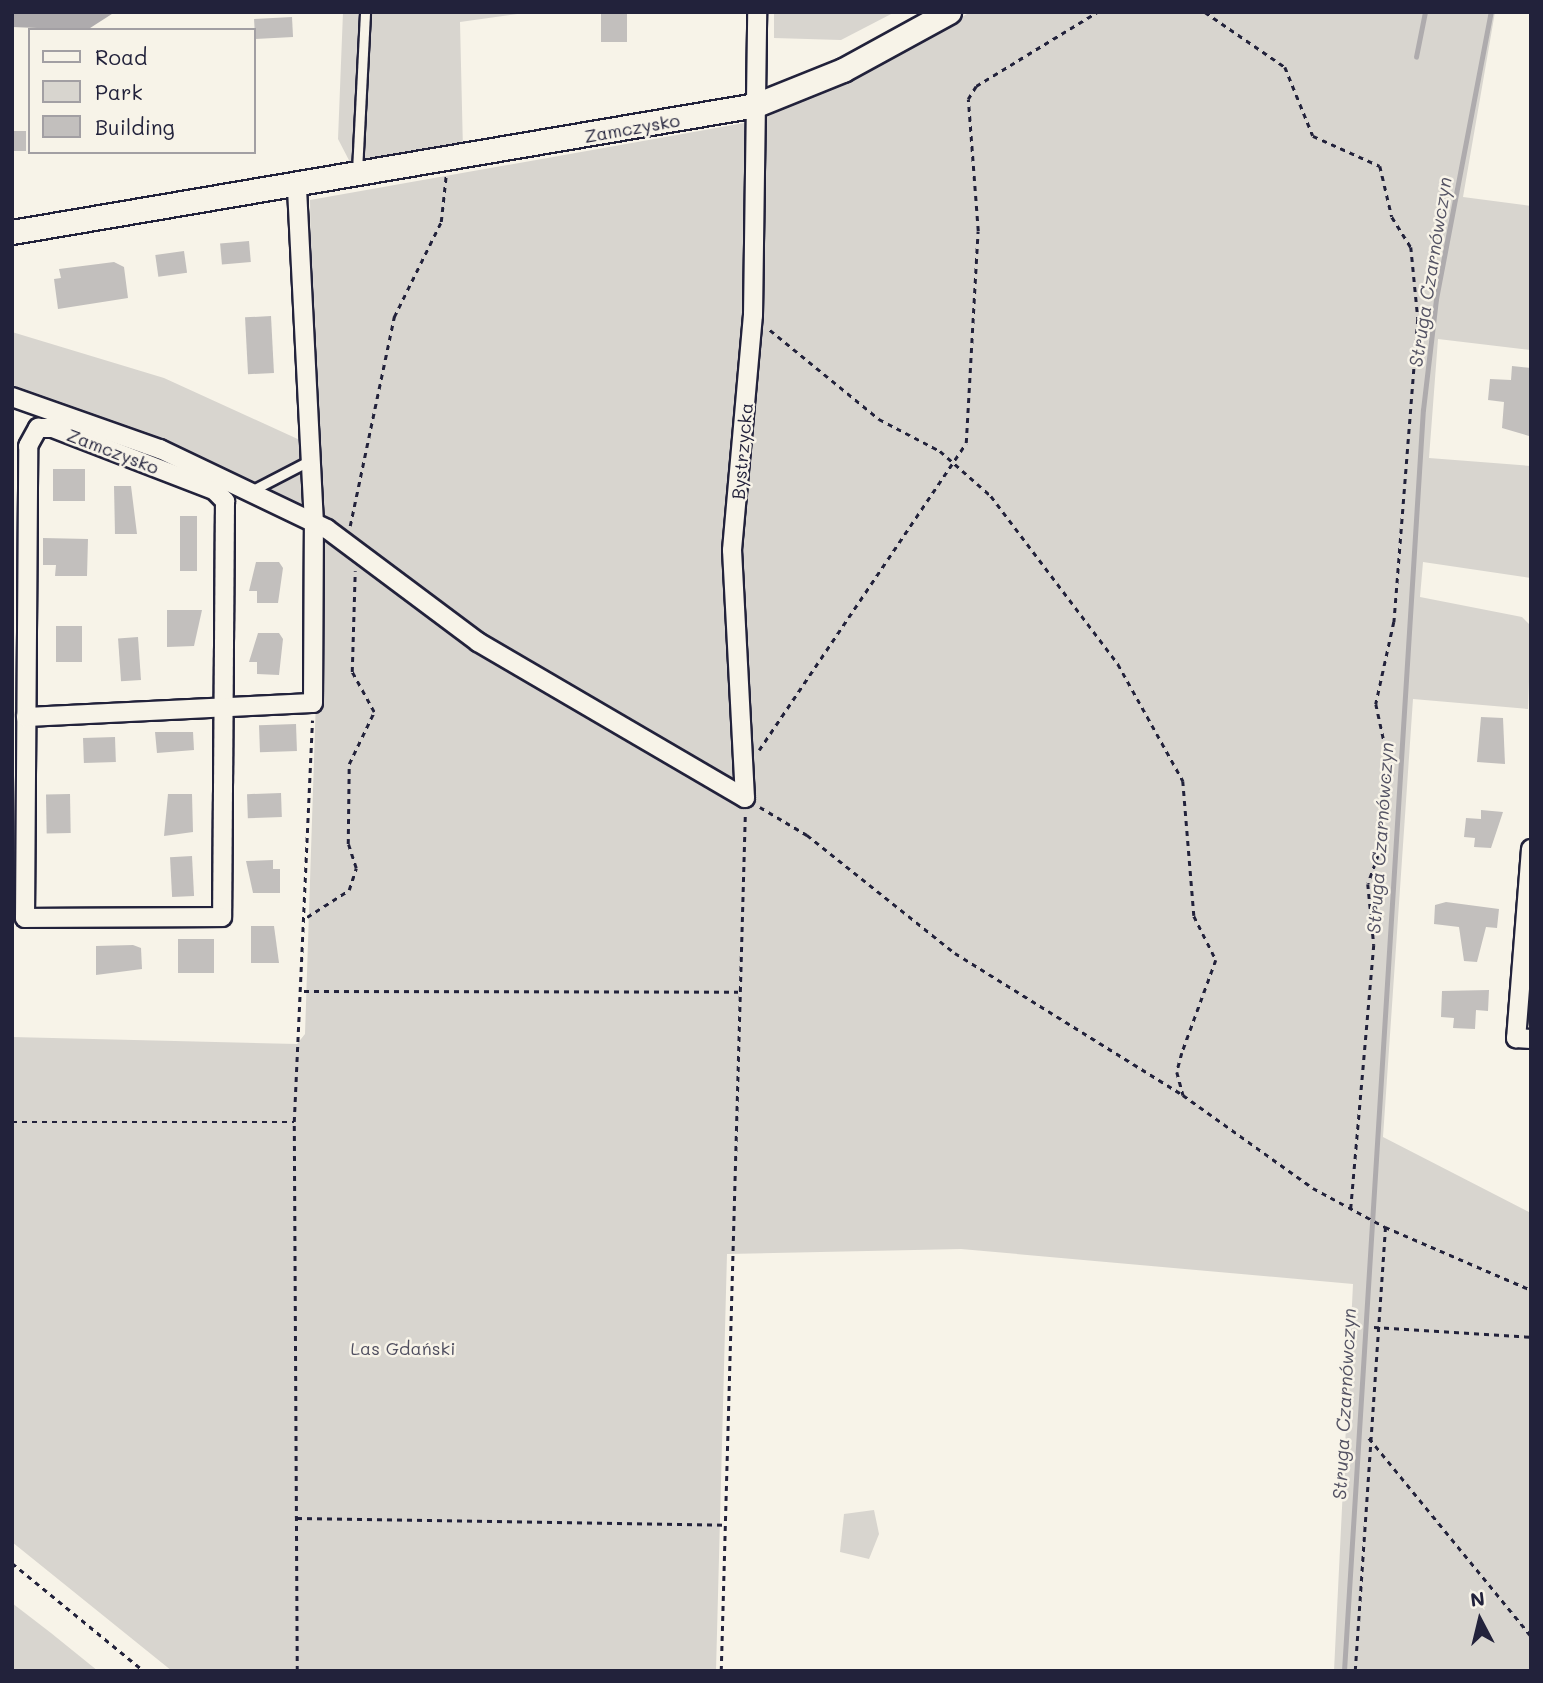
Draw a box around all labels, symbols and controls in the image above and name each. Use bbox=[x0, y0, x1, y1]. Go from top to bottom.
legend bbox=[28, 28, 256, 154]
text: Road bbox=[95, 43, 147, 70]
text: Park bbox=[95, 78, 143, 105]
street label: Zamczysko bbox=[583, 109, 681, 147]
text: Building bbox=[95, 113, 175, 140]
water label: Struga Czarnówczyn bbox=[1404, 175, 1456, 369]
street label: Bystrzycka bbox=[727, 402, 757, 500]
street label: Zamczysko bbox=[64, 424, 162, 478]
water label: Struga Czarnówczyn bbox=[1362, 741, 1398, 935]
water label: Struga Czarnówczyn bbox=[1328, 1307, 1360, 1501]
park label: Las Gdański bbox=[351, 1337, 455, 1359]
north arrow bbox=[1445, 1585, 1515, 1655]
text: N bbox=[1469, 1585, 1486, 1612]

